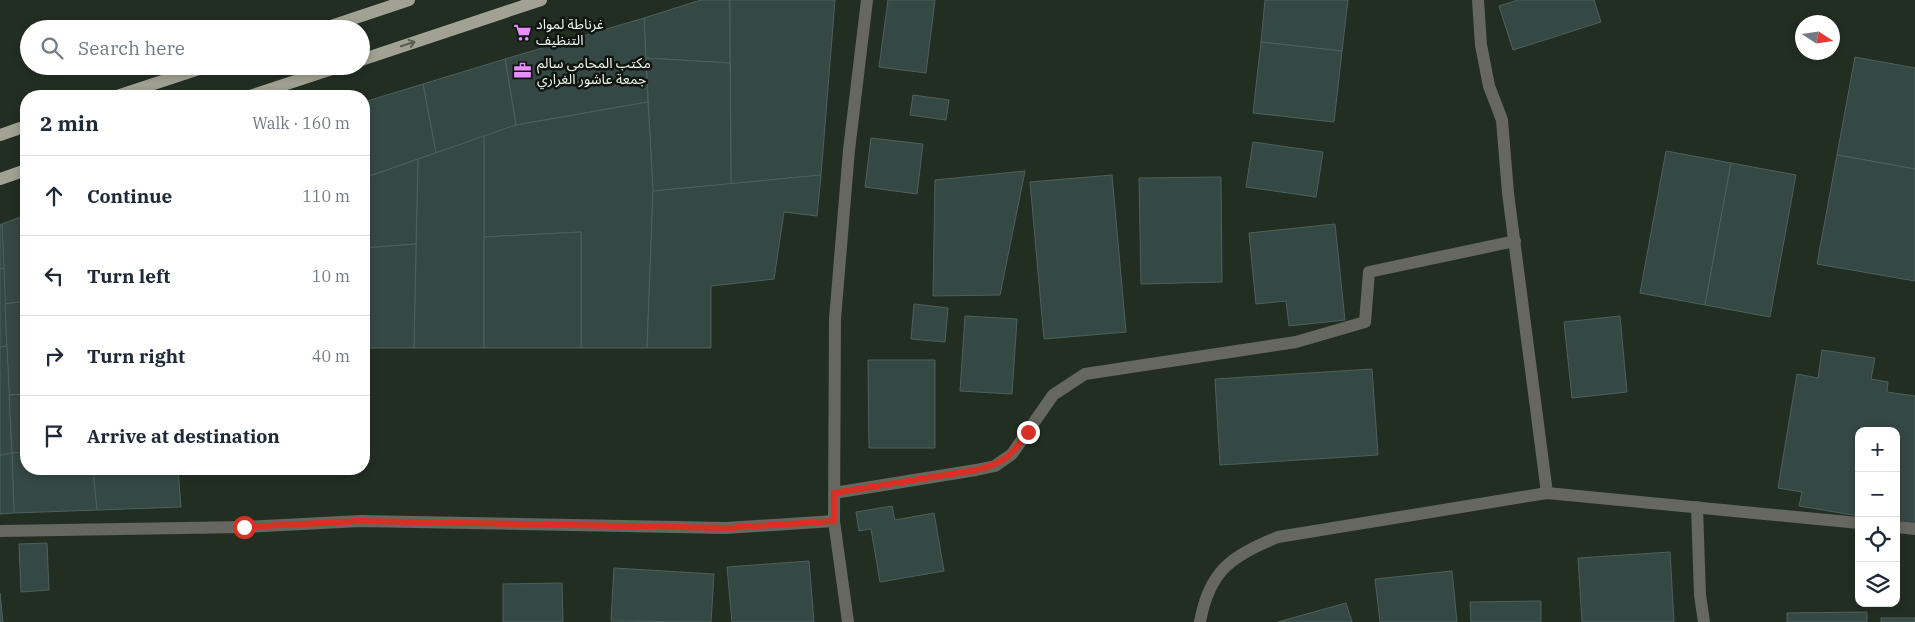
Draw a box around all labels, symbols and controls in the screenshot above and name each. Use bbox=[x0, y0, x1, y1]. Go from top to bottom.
place label: غرناطة لمواد التنظيف bbox=[536, 15, 604, 49]
north arrow bbox=[1795, 15, 1840, 60]
search box bbox=[20, 20, 370, 75]
supermarket icon: غرناطة لمواد التنظيف bbox=[512, 22, 532, 42]
icon: search bbox=[38, 34, 66, 62]
text: Search here bbox=[78, 36, 185, 60]
one-way arrow bbox=[399, 39, 415, 48]
place label: مكتب المحامي سالم جمعة عاشور الغراري bbox=[537, 54, 651, 90]
office icon: مكتب المحامي سالم جمعة عاشور الغراري bbox=[513, 61, 533, 81]
text: 2 min bbox=[40, 109, 99, 137]
text: Walk · 160 m bbox=[252, 113, 350, 133]
icon: ahead bbox=[40, 182, 68, 210]
text: Continue bbox=[87, 184, 172, 208]
text: 110 m bbox=[302, 186, 350, 206]
icon: left bbox=[40, 262, 68, 290]
text: Turn left bbox=[87, 264, 170, 288]
text: 10 m bbox=[312, 266, 350, 286]
icon: right bbox=[40, 342, 68, 370]
text: Turn right bbox=[87, 344, 185, 368]
text: 40 m bbox=[312, 346, 350, 366]
route end bbox=[1017, 421, 1040, 444]
icon: arrive bbox=[40, 422, 68, 450]
text: Arrive at destination bbox=[87, 424, 280, 448]
map controls bbox=[1855, 427, 1900, 607]
button: + bbox=[1855, 427, 1900, 472]
button: − bbox=[1855, 472, 1900, 517]
route start bbox=[233, 516, 256, 539]
button: locate bbox=[1855, 517, 1900, 562]
button: layers bbox=[1855, 562, 1900, 607]

